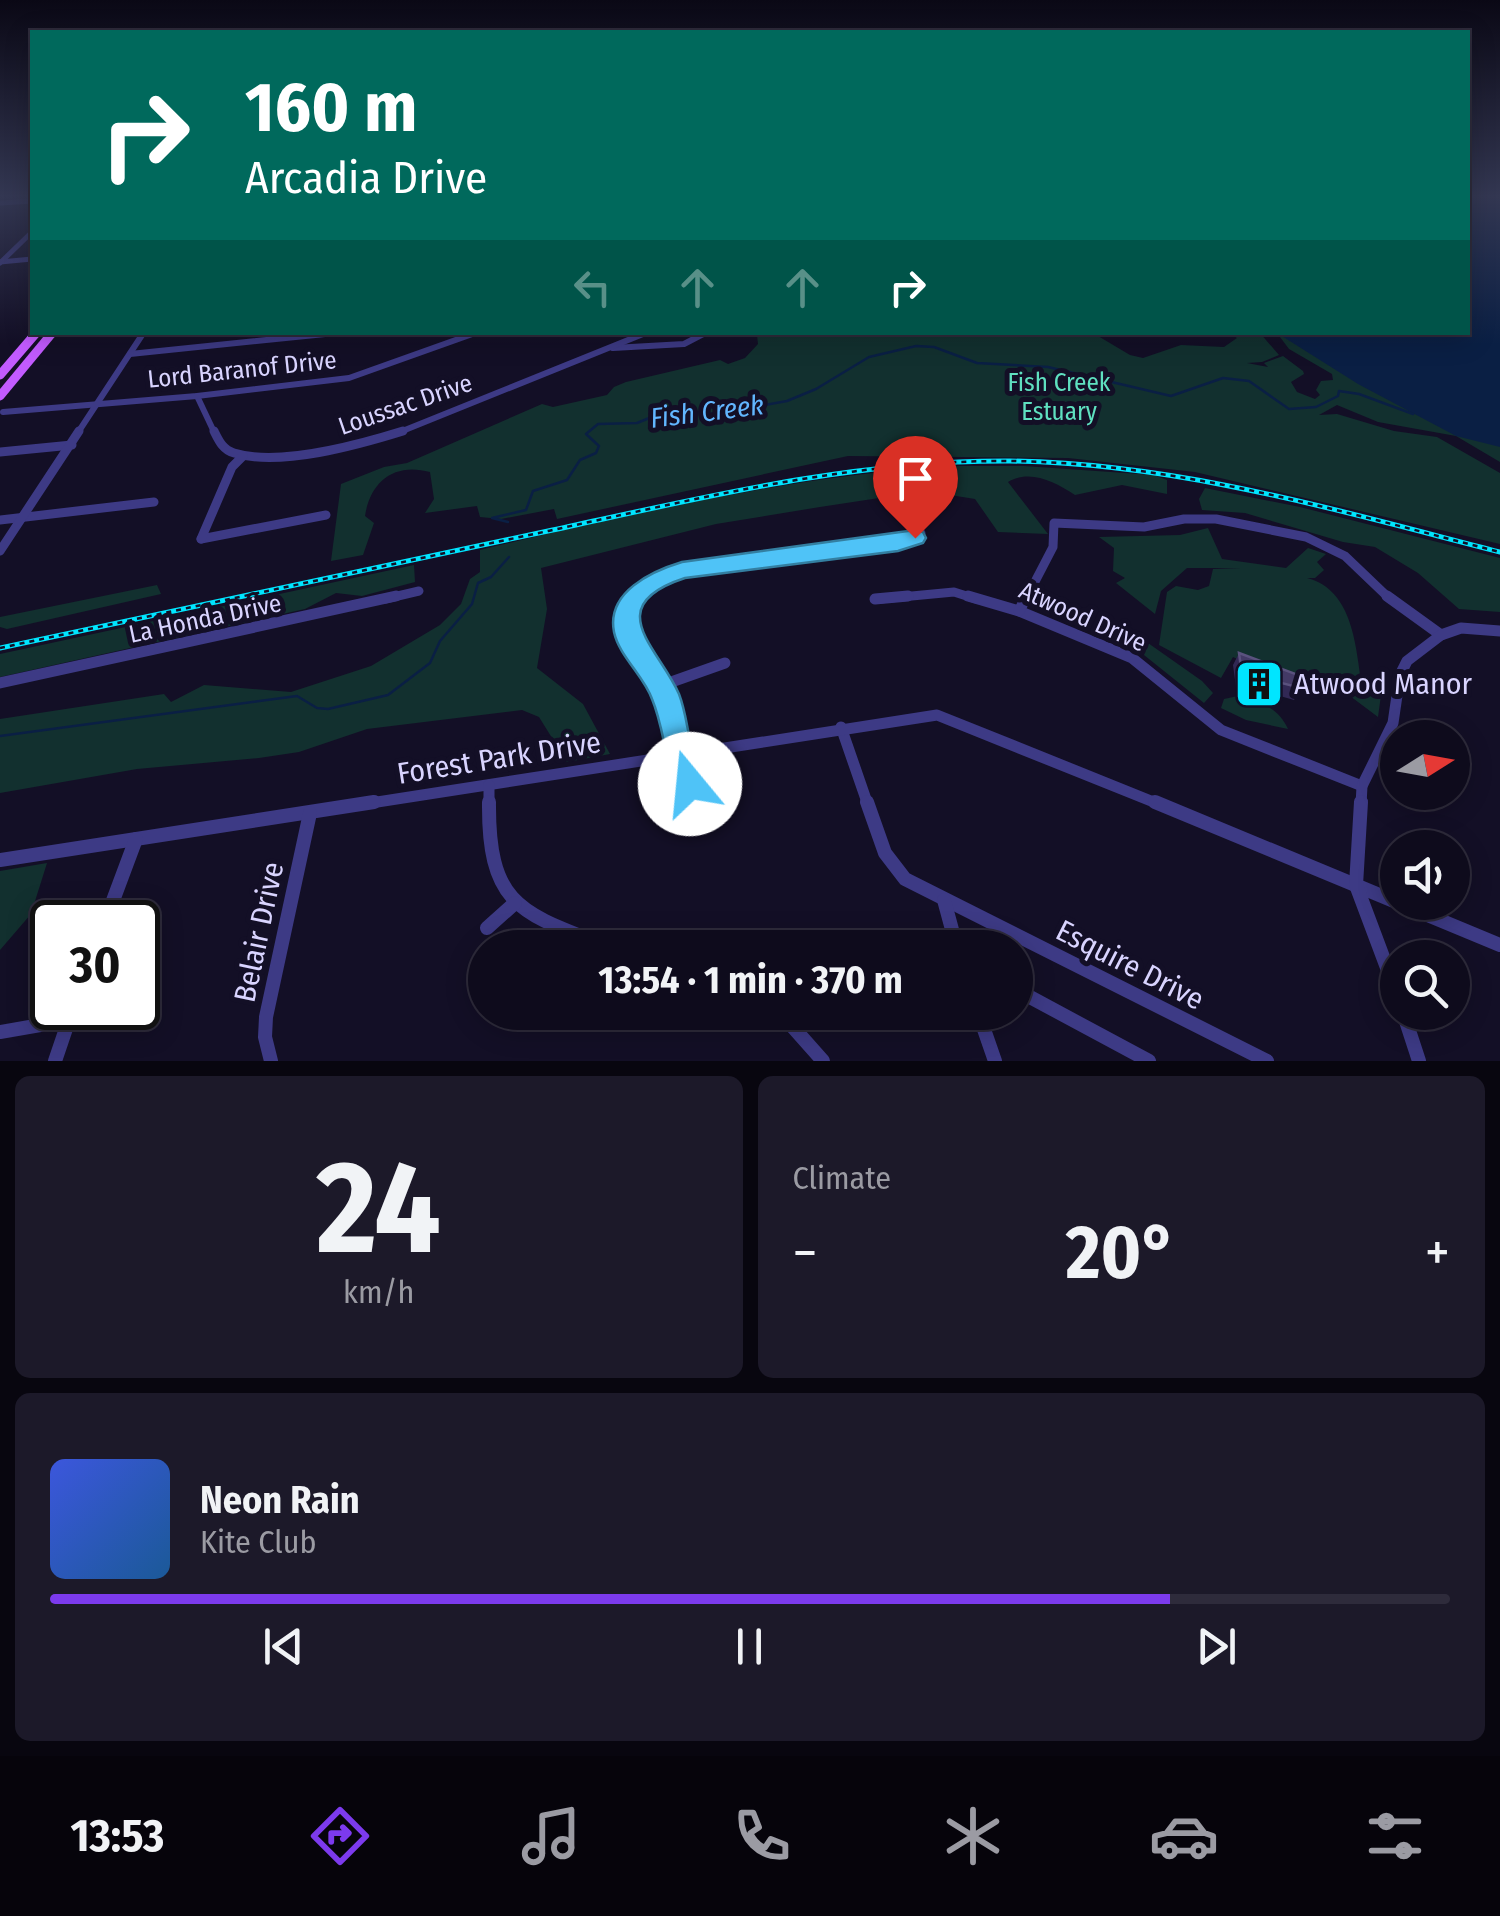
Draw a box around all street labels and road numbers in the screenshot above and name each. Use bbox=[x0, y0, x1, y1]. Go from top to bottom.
street label: Lord Baranof Drive bbox=[146, 345, 338, 395]
street label: Loussac Drive bbox=[335, 368, 476, 442]
street label: Atwood Drive bbox=[1014, 576, 1151, 658]
street label: La Honda Drive bbox=[126, 588, 284, 650]
street label: Forest Park Drive bbox=[395, 724, 603, 792]
street label: Belair Drive bbox=[227, 859, 291, 1005]
street label: Esquire Drive bbox=[1050, 912, 1210, 1018]

